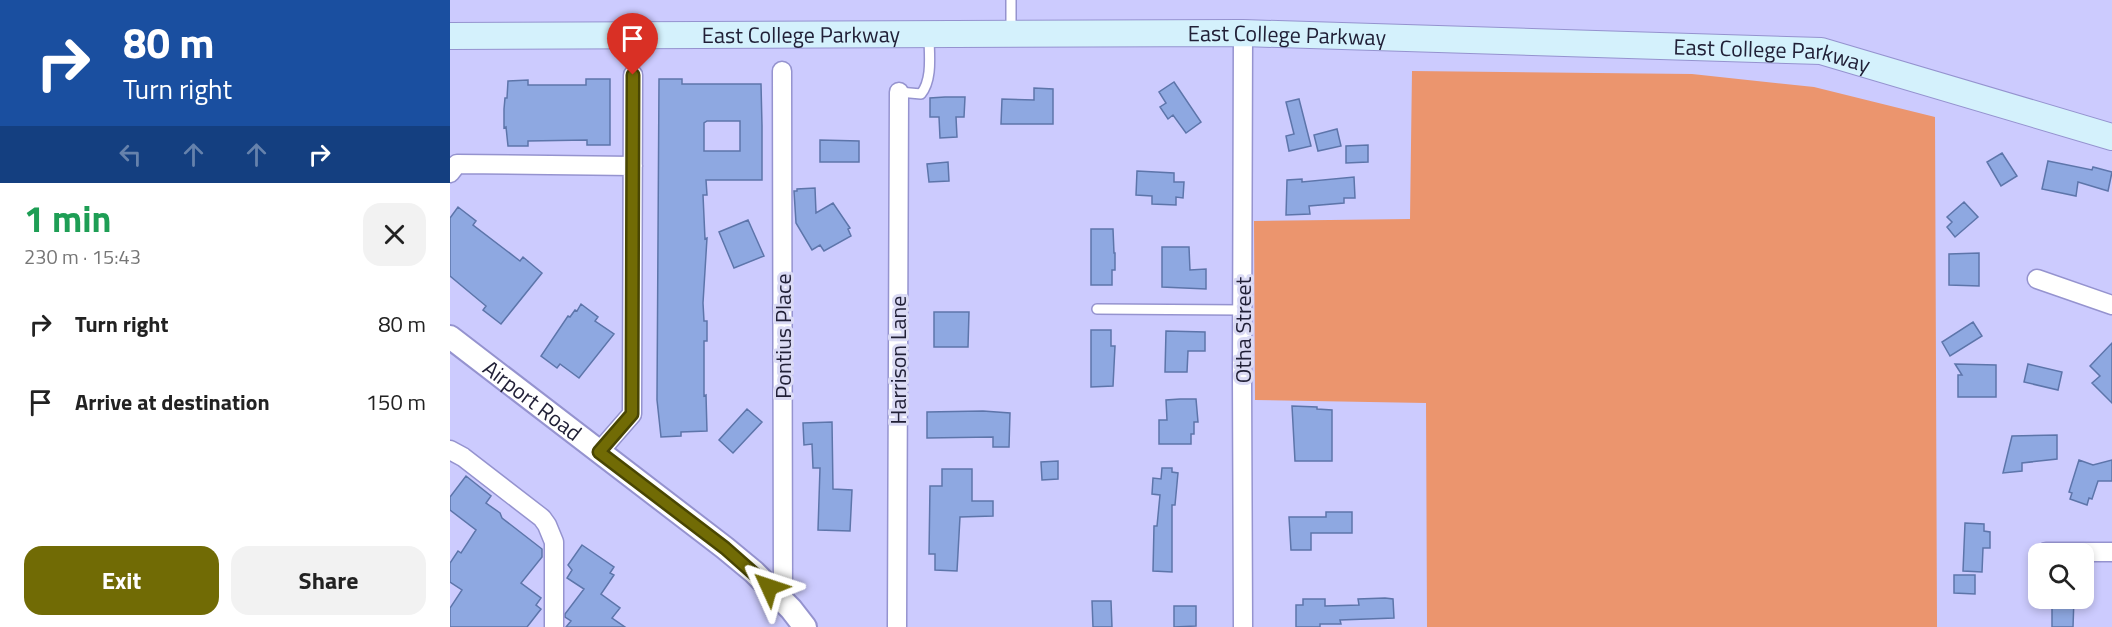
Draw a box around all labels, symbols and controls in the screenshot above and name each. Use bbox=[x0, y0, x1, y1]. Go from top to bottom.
text: 80 m bbox=[123, 10, 215, 74]
pin bbox=[607, 13, 658, 75]
street label: East College Parkway bbox=[1188, 16, 1387, 54]
street label: East College Parkway bbox=[702, 17, 901, 52]
icon: arrive bbox=[616, 22, 649, 55]
icon: right bbox=[24, 24, 102, 102]
street label: East College Parkway bbox=[1673, 29, 1875, 82]
text: Turn right bbox=[123, 68, 232, 109]
icon: left bbox=[114, 138, 147, 171]
icon: ahead bbox=[177, 138, 210, 171]
icon: ahead bbox=[240, 138, 273, 171]
icon: right bbox=[303, 138, 336, 171]
text: 1 min bbox=[24, 191, 111, 246]
button: close bbox=[363, 203, 426, 266]
text: 230 m · 15:43 bbox=[24, 241, 141, 272]
street label: Pontius Place bbox=[766, 273, 800, 399]
street label: Otha Street bbox=[1226, 276, 1260, 383]
street label: Harrison Lane bbox=[881, 296, 915, 424]
text: Turn right bbox=[75, 307, 169, 341]
text: 80 m bbox=[378, 307, 426, 341]
icon: right bbox=[24, 308, 57, 341]
street label: Airport Road bbox=[476, 351, 589, 449]
text: Arrive at destination bbox=[75, 385, 270, 419]
text: 150 m bbox=[366, 385, 426, 419]
icon: arrive bbox=[24, 386, 57, 419]
map controls bbox=[2028, 543, 2094, 609]
button: search bbox=[2028, 543, 2094, 609]
button: Exit bbox=[24, 546, 219, 615]
button: Share bbox=[231, 546, 426, 615]
position arrow bbox=[737, 555, 801, 619]

